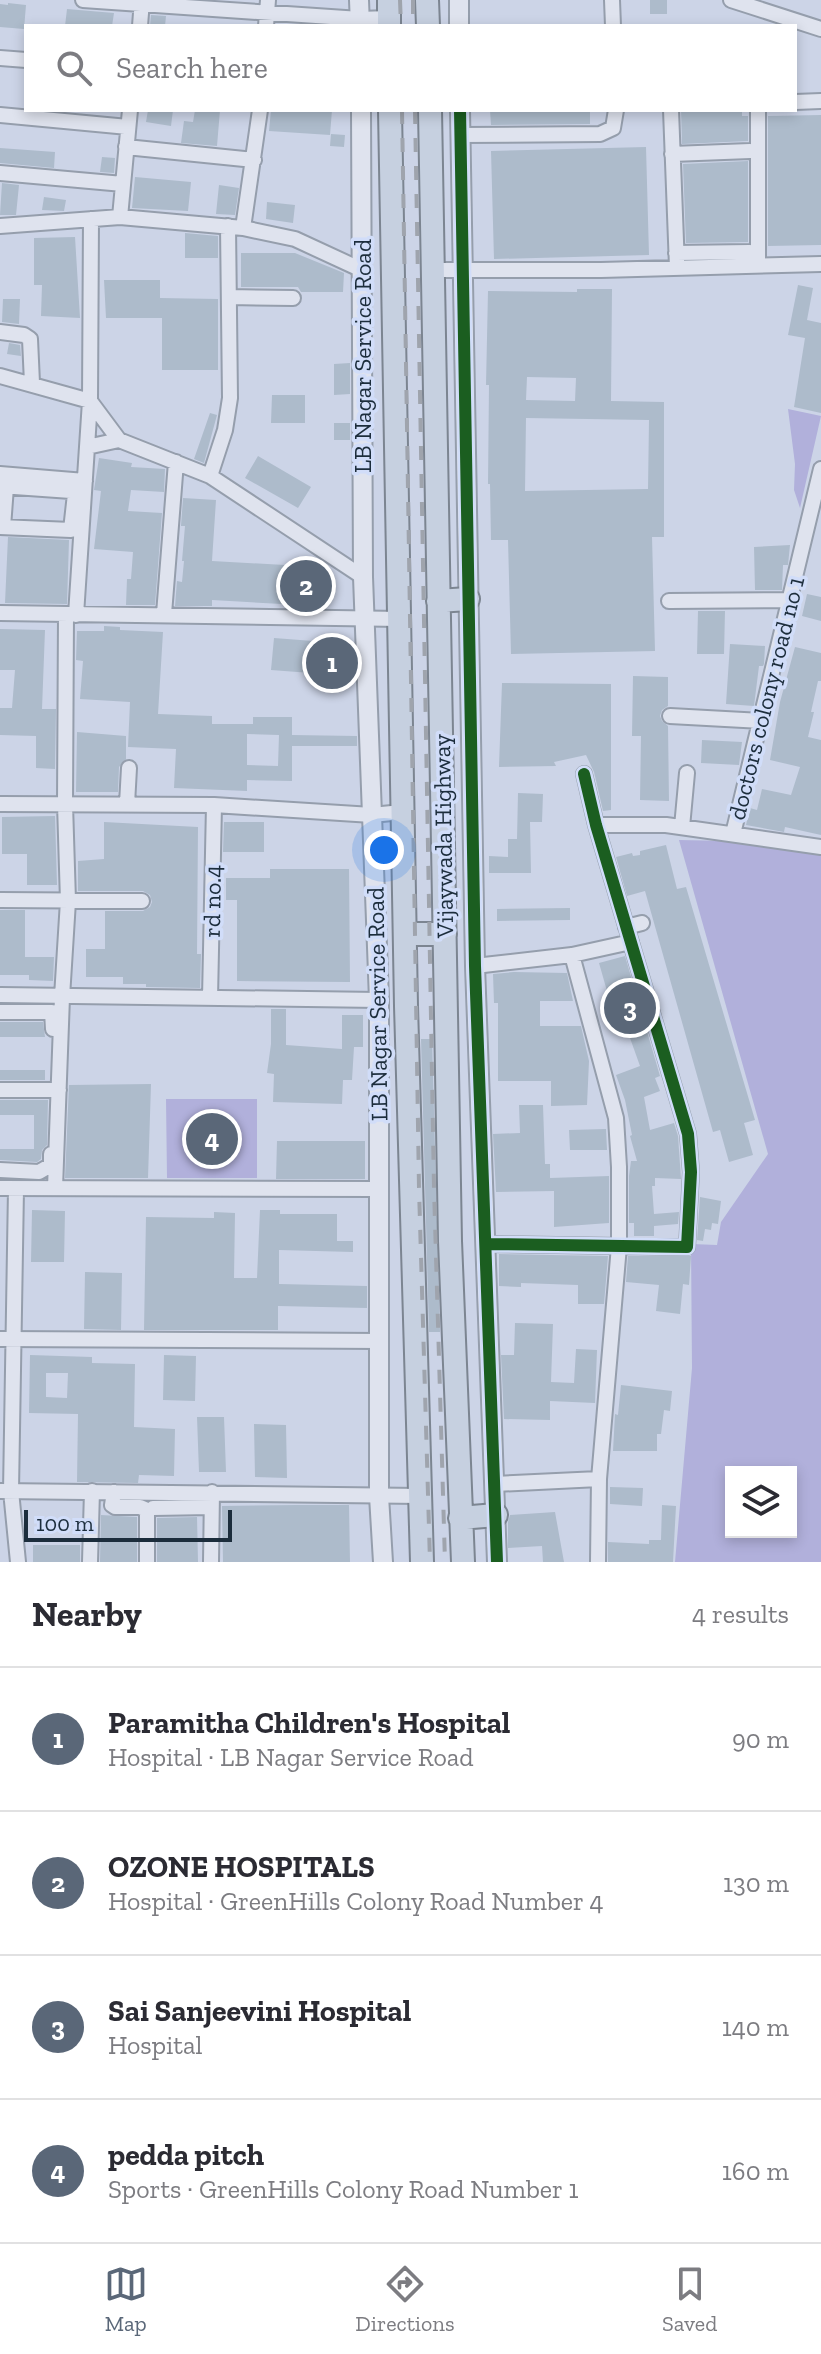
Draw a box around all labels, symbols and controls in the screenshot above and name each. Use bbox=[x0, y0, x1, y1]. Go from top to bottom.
search box bbox=[24, 24, 797, 112]
icon: search bbox=[52, 46, 96, 90]
text: Search here bbox=[116, 50, 268, 86]
street label: LB Nagar Service Road bbox=[348, 239, 377, 473]
pin: 2 bbox=[280, 556, 332, 616]
street label: doctors colony road no 1 bbox=[722, 573, 810, 823]
pin: 1 bbox=[306, 633, 358, 693]
street label: Vijaywada Highway bbox=[427, 733, 459, 939]
your location bbox=[364, 830, 404, 870]
street label: rd no.4 bbox=[197, 864, 227, 938]
street label: LB Nagar Service Road bbox=[360, 887, 394, 1121]
pin: 3 bbox=[604, 978, 656, 1038]
pin: 4 bbox=[186, 1109, 238, 1169]
map controls bbox=[725, 1466, 797, 1538]
button: layers bbox=[725, 1466, 797, 1538]
scale bar bbox=[24, 1506, 232, 1542]
text: 100 m bbox=[36, 1510, 94, 1537]
text: Nearby bbox=[32, 1594, 142, 1635]
text: 4 results bbox=[692, 1598, 789, 1630]
text: Paramitha Children's Hospital bbox=[108, 1705, 510, 1741]
text: 1 bbox=[53, 1723, 63, 1755]
text: 90 m bbox=[732, 1723, 789, 1755]
text: Hospital · LB Nagar Service Road bbox=[108, 1741, 474, 1773]
text: OZONE HOSPITALS bbox=[108, 1849, 375, 1885]
text: 2 bbox=[51, 1867, 65, 1899]
text: 130 m bbox=[723, 1867, 789, 1899]
text: Hospital · GreenHills Colony Road Number 4 bbox=[108, 1885, 603, 1917]
text: Sai Sanjeevini Hospital bbox=[108, 1993, 411, 2029]
text: 3 bbox=[51, 2011, 65, 2043]
text: 140 m bbox=[722, 2011, 789, 2043]
text: Hospital bbox=[108, 2029, 202, 2061]
text: pedda pitch bbox=[108, 2137, 264, 2173]
text: 4 bbox=[51, 2155, 65, 2187]
text: 160 m bbox=[722, 2155, 789, 2187]
text: Sports · GreenHills Colony Road Number 1 bbox=[108, 2173, 578, 2205]
tab: Map bbox=[104, 2262, 148, 2337]
tab: Directions bbox=[355, 2262, 455, 2337]
tab: Saved bbox=[662, 2262, 717, 2337]

